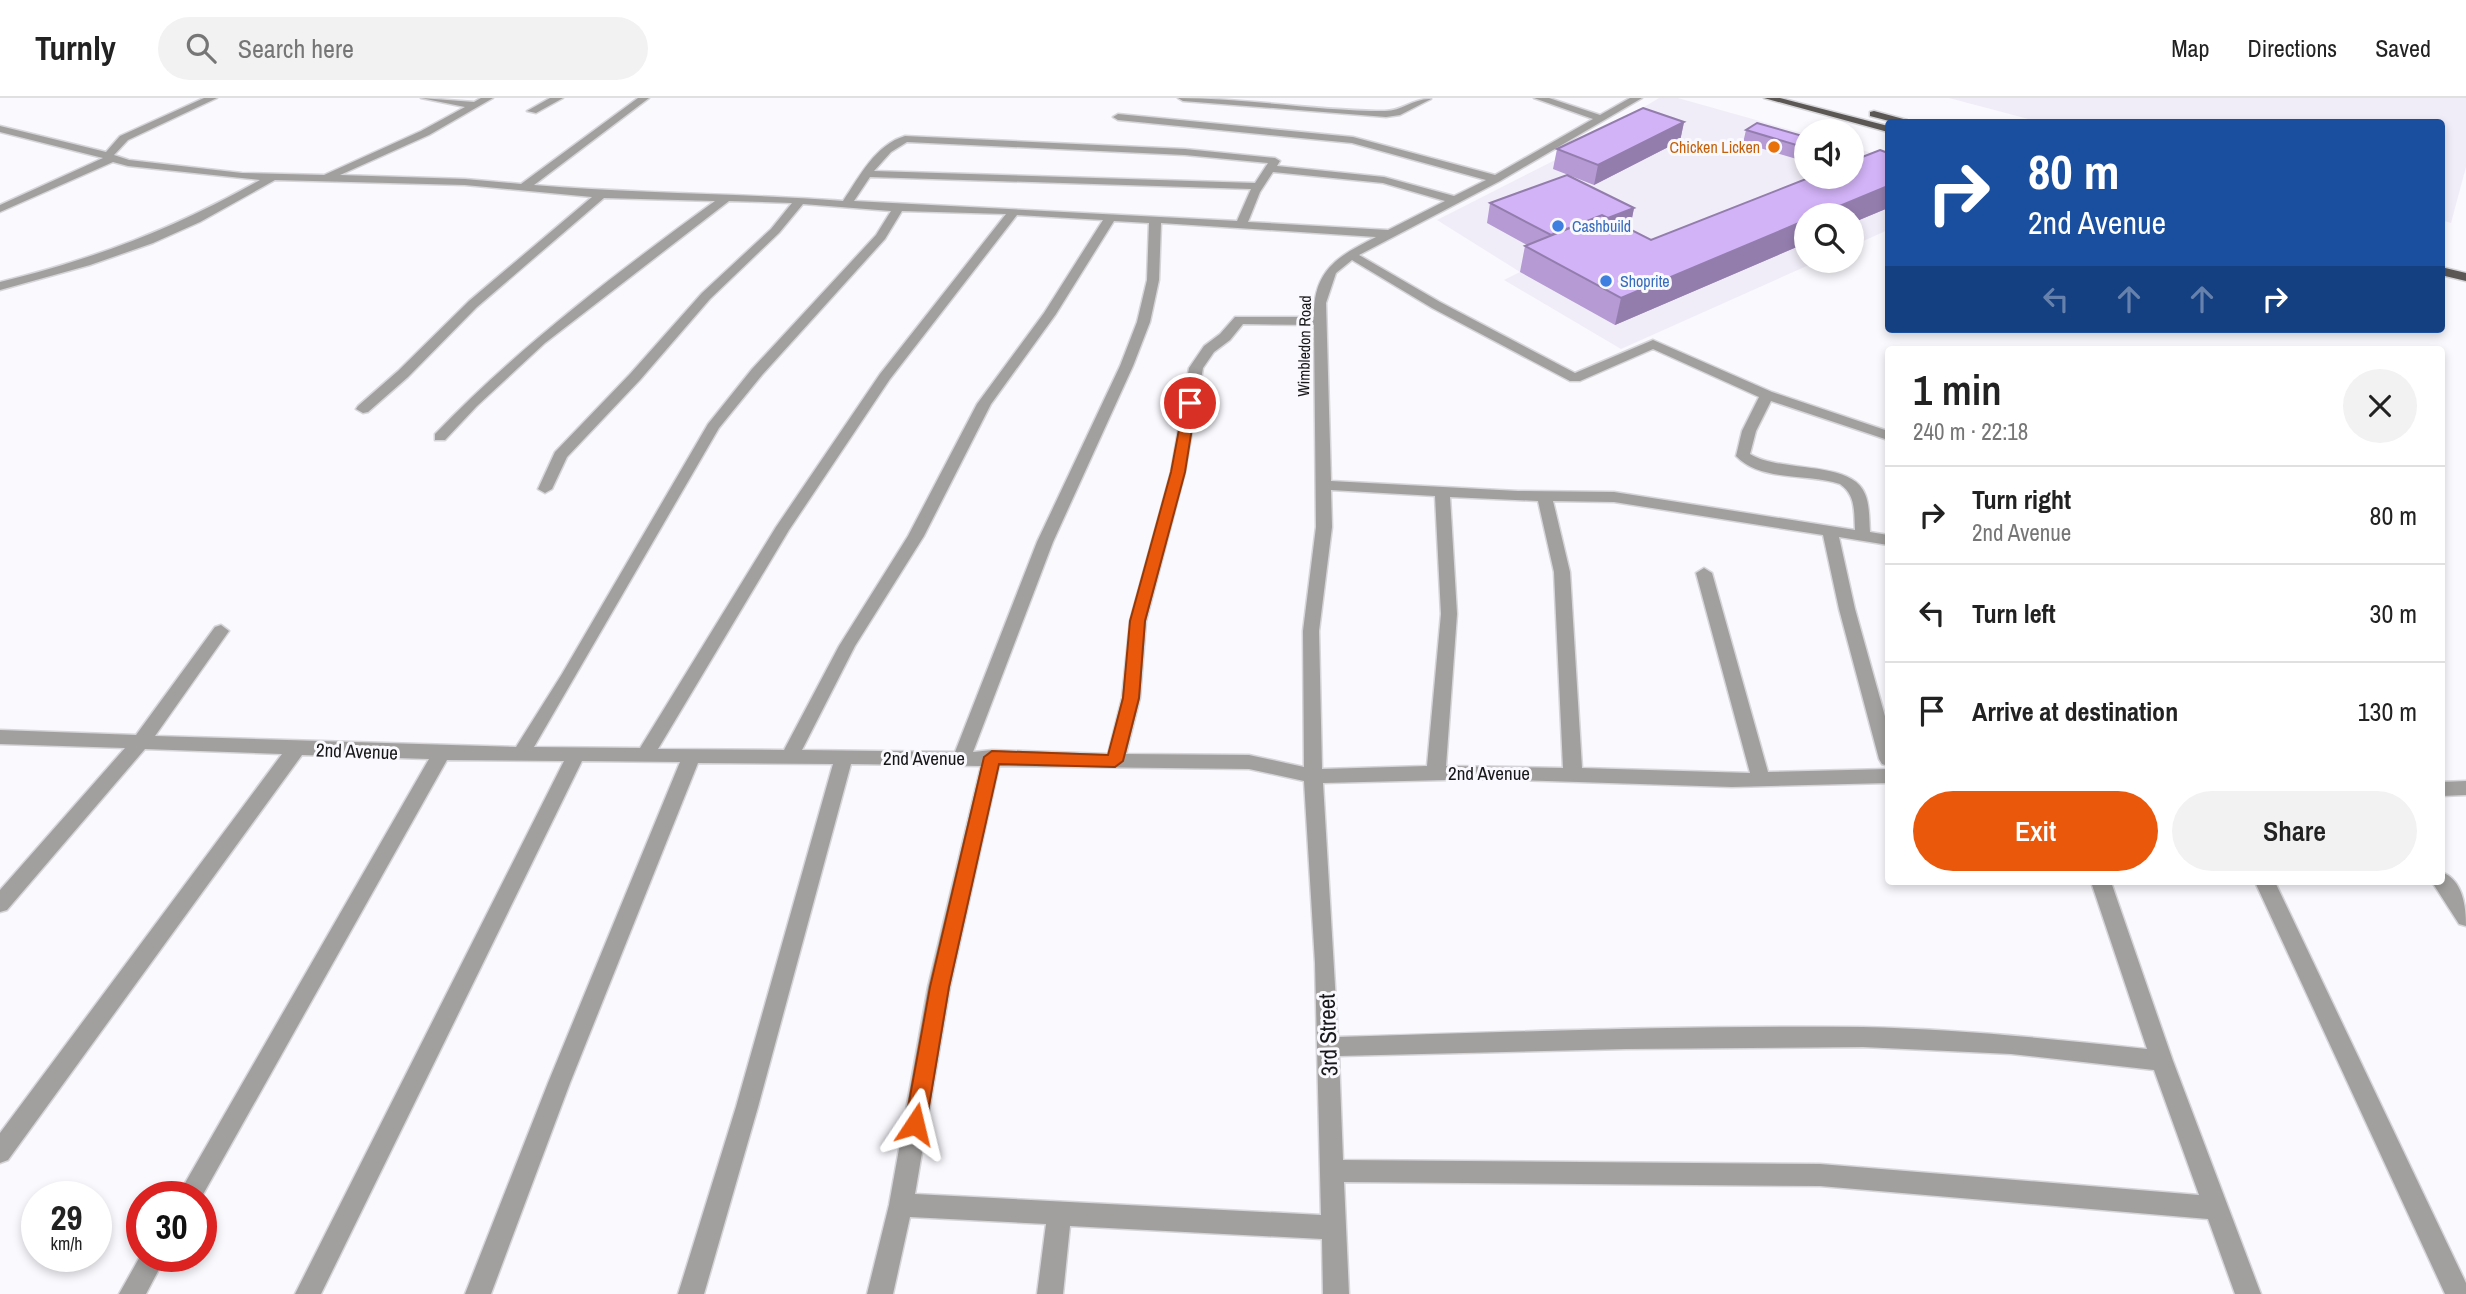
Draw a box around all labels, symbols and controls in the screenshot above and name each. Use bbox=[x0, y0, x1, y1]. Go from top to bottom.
search box bbox=[158, 17, 648, 80]
text: Turnly bbox=[35, 26, 116, 70]
icon: search bbox=[182, 29, 220, 67]
text: Search here bbox=[238, 31, 354, 66]
text: Map bbox=[2171, 32, 2209, 64]
text: Directions bbox=[2247, 32, 2337, 64]
text: Saved bbox=[2375, 32, 2431, 64]
map controls bbox=[1794, 119, 1864, 273]
button: sound bbox=[1794, 119, 1864, 189]
place label: Chicken Licken bbox=[1670, 136, 1760, 158]
text: 80 m bbox=[2028, 138, 2120, 204]
marker: Chicken Licken bbox=[1766, 139, 1782, 155]
icon: right bbox=[1913, 147, 2004, 238]
text: 2nd Avenue bbox=[2028, 201, 2166, 244]
button: search bbox=[1794, 203, 1864, 273]
place label: Cashbuild bbox=[1572, 215, 1631, 237]
marker: Cashbuild bbox=[1550, 218, 1566, 234]
place label: Shoprite bbox=[1620, 270, 1670, 292]
marker: Shoprite bbox=[1598, 273, 1614, 289]
icon: left bbox=[2037, 280, 2075, 318]
icon: ahead bbox=[2110, 280, 2148, 318]
icon: ahead bbox=[2183, 280, 2221, 318]
icon: right bbox=[2256, 280, 2294, 318]
street label: Wimbledon Road bbox=[1292, 295, 1316, 397]
text: 1 min bbox=[1913, 362, 2002, 418]
button: close bbox=[2343, 369, 2417, 443]
pin bbox=[1160, 373, 1220, 433]
icon: arrive bbox=[1171, 384, 1209, 422]
text: 240 m · 22:18 bbox=[1913, 416, 2028, 447]
text: Turn right bbox=[1972, 482, 2071, 517]
icon: right bbox=[1913, 496, 1951, 534]
text: 80 m bbox=[2370, 498, 2417, 533]
text: 2nd Avenue bbox=[1972, 517, 2071, 548]
icon: left bbox=[1913, 594, 1951, 632]
text: Turn left bbox=[1972, 596, 2056, 631]
text: 30 m bbox=[2370, 596, 2417, 631]
icon: arrive bbox=[1913, 692, 1951, 730]
text: Arrive at destination bbox=[1972, 694, 2178, 729]
text: 130 m bbox=[2358, 694, 2417, 729]
street label: 2nd Avenue bbox=[316, 737, 398, 765]
street label: 2nd Avenue bbox=[883, 745, 965, 771]
street label: 2nd Avenue bbox=[1448, 760, 1530, 786]
button: Exit bbox=[1913, 791, 2158, 871]
button: Share bbox=[2172, 791, 2417, 871]
street label: 3rd Street bbox=[1311, 993, 1344, 1077]
position arrow bbox=[878, 1087, 952, 1161]
speed limit sign: 30 bbox=[126, 1181, 217, 1272]
text: 29 bbox=[51, 1194, 82, 1241]
text: km/h bbox=[51, 1231, 83, 1256]

